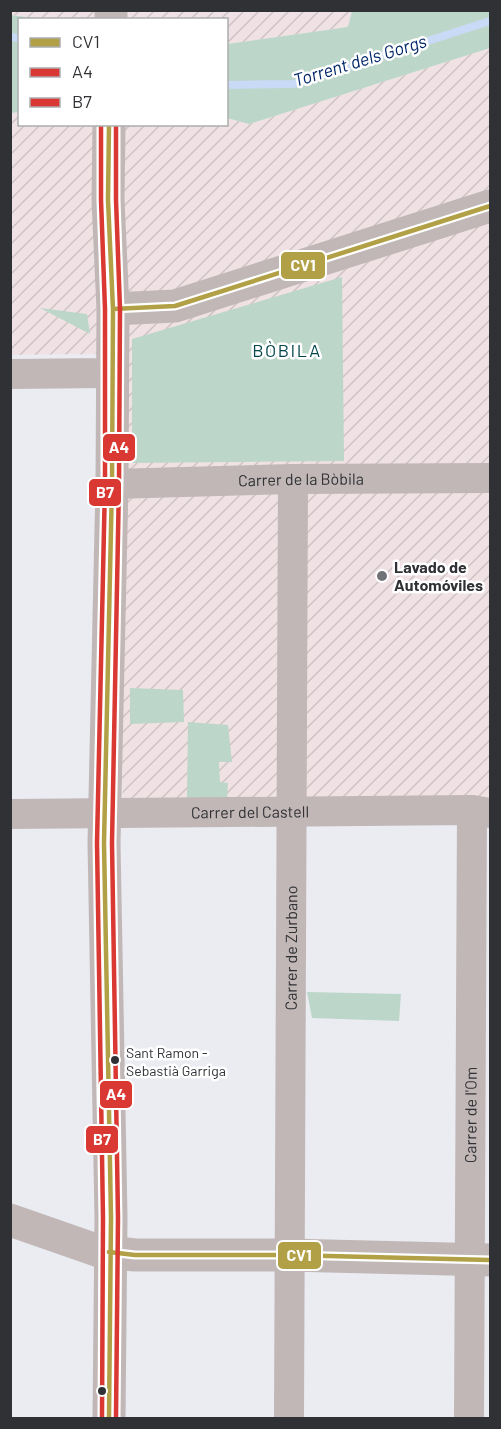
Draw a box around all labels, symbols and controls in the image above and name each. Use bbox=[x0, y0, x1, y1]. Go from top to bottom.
legend bbox=[18, 18, 228, 126]
water label: Torrent dels Gorgs bbox=[290, 29, 429, 91]
text: CV1 bbox=[72, 30, 100, 52]
text: A4 bbox=[72, 60, 93, 82]
text: B7 bbox=[72, 90, 92, 112]
line badge: CV1 bbox=[280, 251, 326, 280]
text: CV1 bbox=[290, 255, 316, 274]
district label: BÒBILA bbox=[252, 339, 322, 361]
line badge: A4 bbox=[102, 433, 136, 462]
text: A4 bbox=[109, 437, 129, 456]
street label: Carrer de la Bòbila bbox=[238, 469, 364, 490]
line badge: B7 bbox=[88, 478, 122, 507]
text: B7 bbox=[96, 482, 114, 501]
place label: Lavado de Automóviles bbox=[394, 557, 483, 594]
marker: Lavado de Automóviles bbox=[375, 569, 389, 583]
street label: Carrer del Castell bbox=[191, 801, 309, 821]
street label: Carrer de Zurbano bbox=[281, 886, 300, 1010]
place label: Sant Ramon - Sebastià Garriga bbox=[126, 1044, 226, 1079]
marker: Sant Ramon - Sebastià Garriga bbox=[109, 1054, 121, 1066]
street label: Carrer de l'Om bbox=[460, 1067, 480, 1163]
line badge: A4 bbox=[99, 1080, 133, 1109]
text: A4 bbox=[106, 1084, 126, 1103]
line badge: B7 bbox=[85, 1125, 119, 1154]
text: B7 bbox=[93, 1129, 111, 1148]
line badge: CV1 bbox=[277, 1241, 322, 1270]
text: CV1 bbox=[286, 1245, 312, 1264]
unlabelled marker bbox=[96, 1385, 108, 1397]

